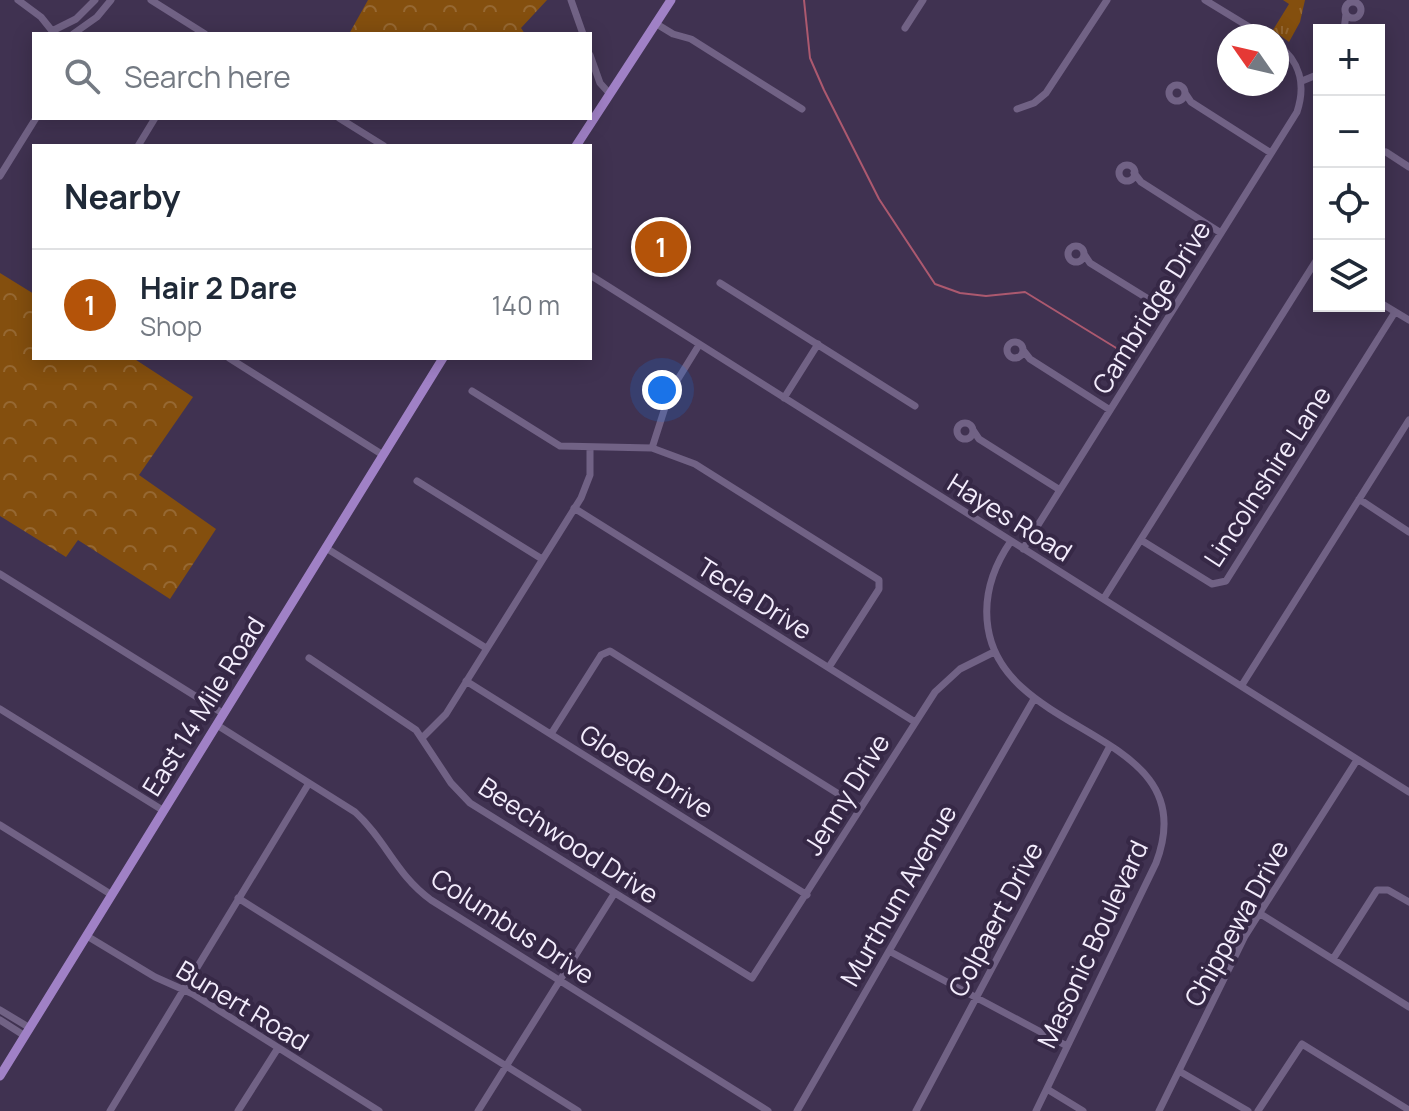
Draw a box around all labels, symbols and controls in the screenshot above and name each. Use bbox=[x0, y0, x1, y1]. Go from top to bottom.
north arrow bbox=[1217, 24, 1289, 96]
map controls bbox=[1313, 24, 1385, 312]
button: + bbox=[1313, 24, 1385, 96]
search box bbox=[32, 32, 592, 120]
icon: search bbox=[60, 54, 104, 98]
text: Search here bbox=[124, 56, 291, 97]
button: − bbox=[1313, 96, 1385, 168]
button: locate bbox=[1313, 168, 1385, 240]
text: Nearby bbox=[64, 173, 180, 219]
street label: Cambridge Drive bbox=[1083, 214, 1219, 400]
pin: 1 bbox=[635, 217, 687, 277]
button: layers bbox=[1313, 240, 1385, 312]
text: Hair 2 Dare bbox=[140, 267, 297, 308]
text: 1 bbox=[84, 287, 96, 323]
text: 140 m bbox=[491, 287, 560, 323]
text: Shop bbox=[140, 308, 202, 344]
your location bbox=[642, 370, 682, 410]
street label: Lincolnshire Lane bbox=[1195, 379, 1339, 573]
street label: Hayes Road bbox=[941, 465, 1079, 569]
street label: Tecla Drive bbox=[691, 549, 819, 647]
street label: East 14 Mile Road bbox=[133, 609, 273, 803]
street label: Gloede Drive bbox=[573, 716, 721, 826]
street label: Jenny Drive bbox=[794, 726, 898, 862]
street label: Beechwood Drive bbox=[472, 768, 666, 912]
street label: Murthum Avenue bbox=[831, 798, 965, 992]
street label: Chippewa Drive bbox=[1175, 833, 1297, 1013]
street label: Masonic Boulevard bbox=[1028, 834, 1156, 1054]
street label: Colpaert Drive bbox=[939, 835, 1051, 1003]
street label: Columbus Drive bbox=[424, 860, 602, 992]
street label: Bunert Road bbox=[170, 951, 316, 1059]

